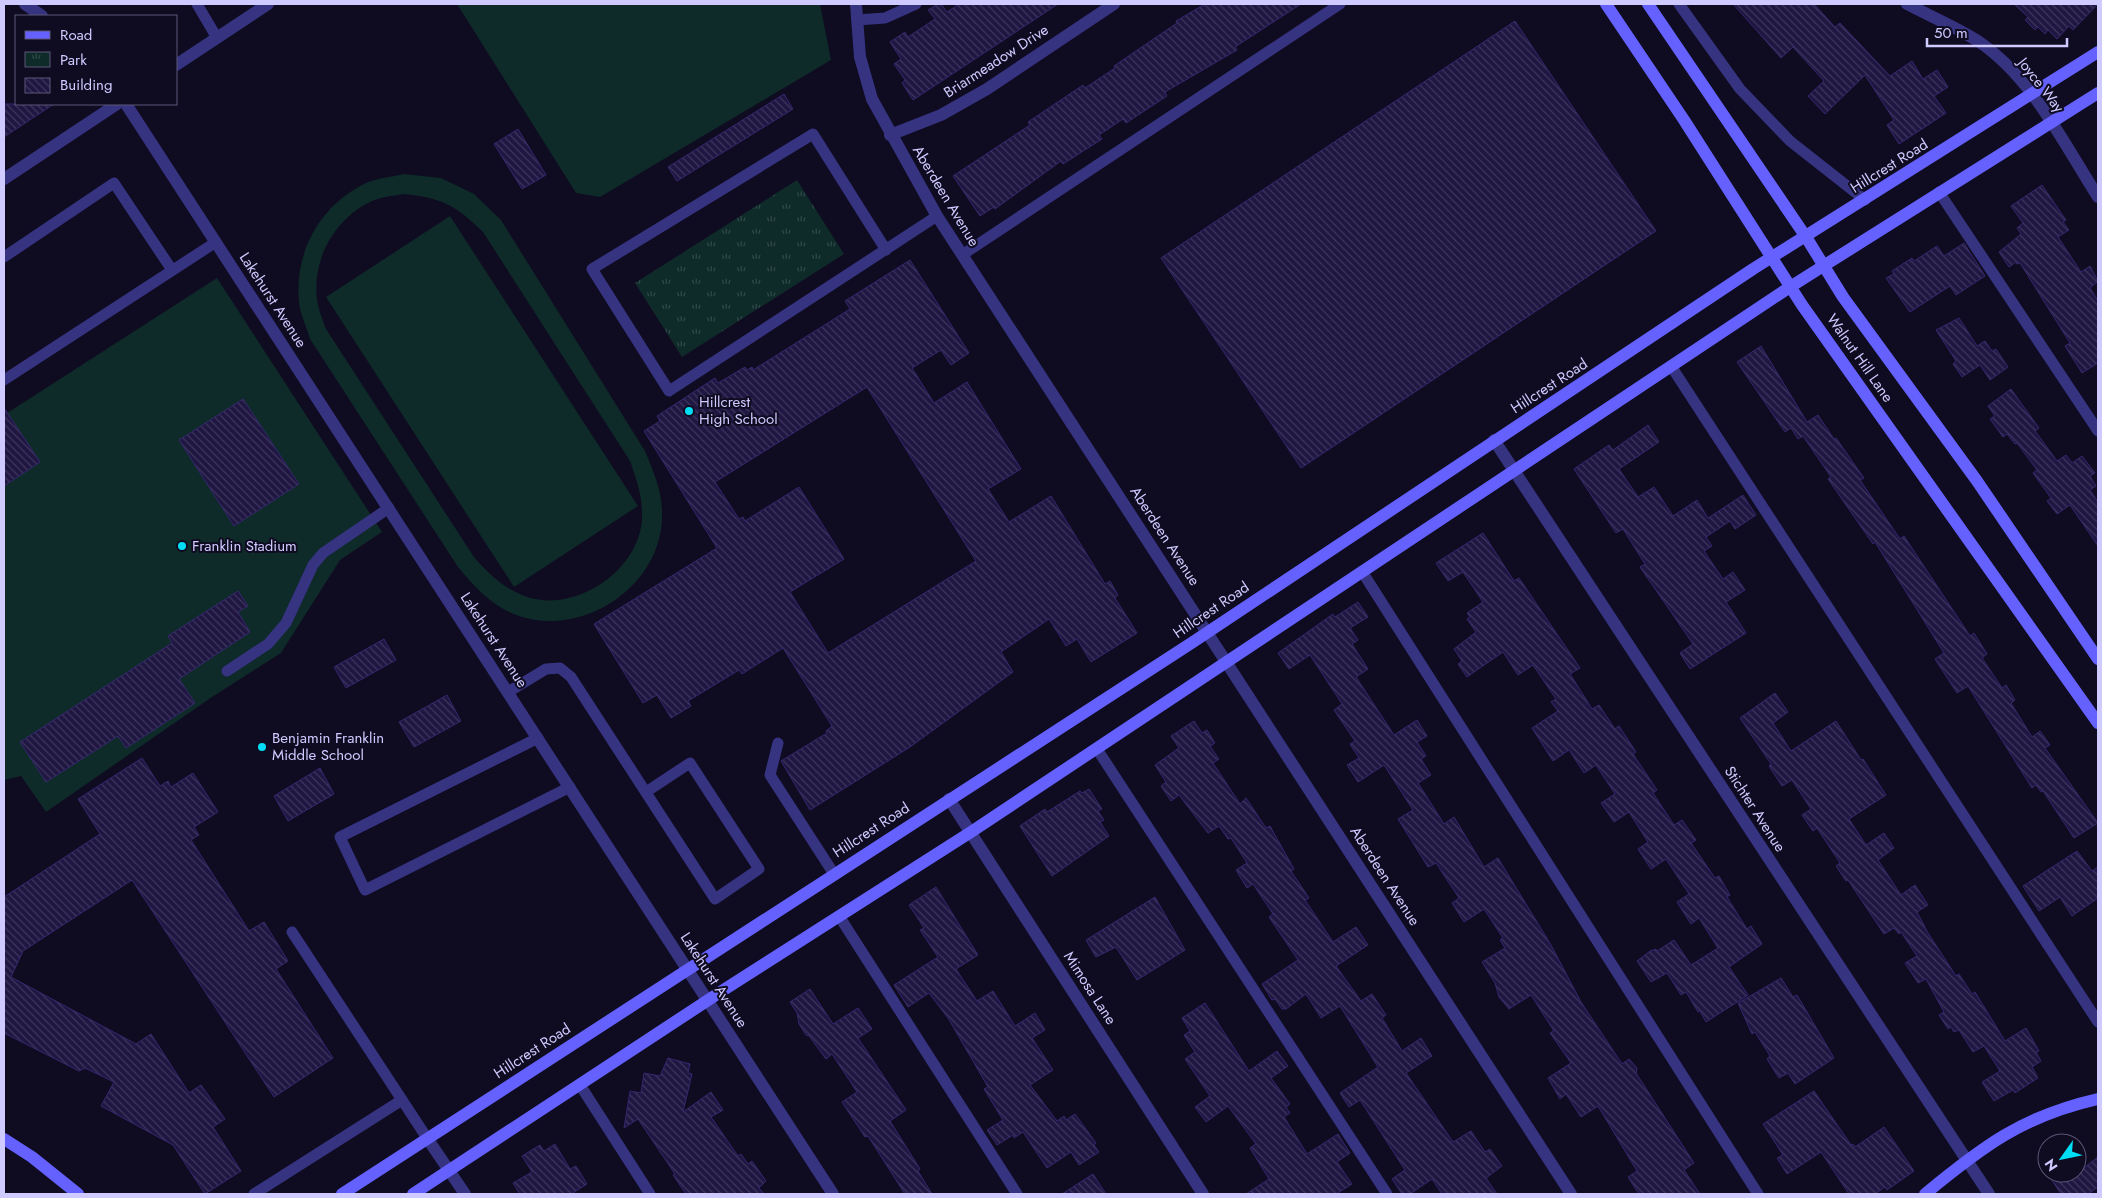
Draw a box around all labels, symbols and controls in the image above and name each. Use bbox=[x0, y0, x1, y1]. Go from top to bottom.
legend bbox=[15, 15, 178, 105]
scale bar bbox=[1927, 15, 2067, 47]
street label: Briarmeadow Drive bbox=[939, 19, 1053, 103]
text: 50 m bbox=[1934, 22, 1968, 44]
text: Road bbox=[60, 24, 92, 46]
text: Park bbox=[60, 49, 87, 71]
street label: Joyce Way bbox=[2011, 51, 2070, 117]
text: Building bbox=[60, 74, 112, 96]
street label: Hillcrest Road bbox=[1846, 133, 1932, 199]
street label: Aberdeen Avenue bbox=[907, 141, 985, 251]
street label: Lakehurst Avenue bbox=[234, 248, 312, 352]
street label: Walnut Hill Lane bbox=[1821, 309, 1899, 407]
street label: Hillcrest Road bbox=[1506, 353, 1592, 419]
place label: Hillcrest High School bbox=[699, 391, 778, 430]
marker: Hillcrest High School bbox=[683, 405, 695, 417]
street label: Aberdeen Avenue bbox=[1125, 482, 1206, 590]
place label: Franklin Stadium bbox=[192, 535, 297, 557]
marker: Franklin Stadium bbox=[176, 540, 188, 552]
street label: Hillcrest Road bbox=[1168, 576, 1254, 644]
street label: Lakehurst Avenue bbox=[455, 588, 533, 692]
place label: Benjamin Franklin Middle School bbox=[272, 727, 384, 766]
marker: Benjamin Franklin Middle School bbox=[256, 741, 268, 753]
street label: Stichter Avenue bbox=[1719, 762, 1791, 857]
street label: Hillcrest Road bbox=[828, 797, 914, 863]
street label: Aberdeen Avenue bbox=[1345, 822, 1426, 930]
street label: Lakehurst Avenue bbox=[675, 928, 753, 1032]
street label: Mimosa Lane bbox=[1058, 947, 1122, 1029]
street label: Hillcrest Road bbox=[489, 1018, 575, 1084]
north arrow bbox=[2037, 1133, 2087, 1183]
text: N bbox=[2040, 1155, 2063, 1175]

